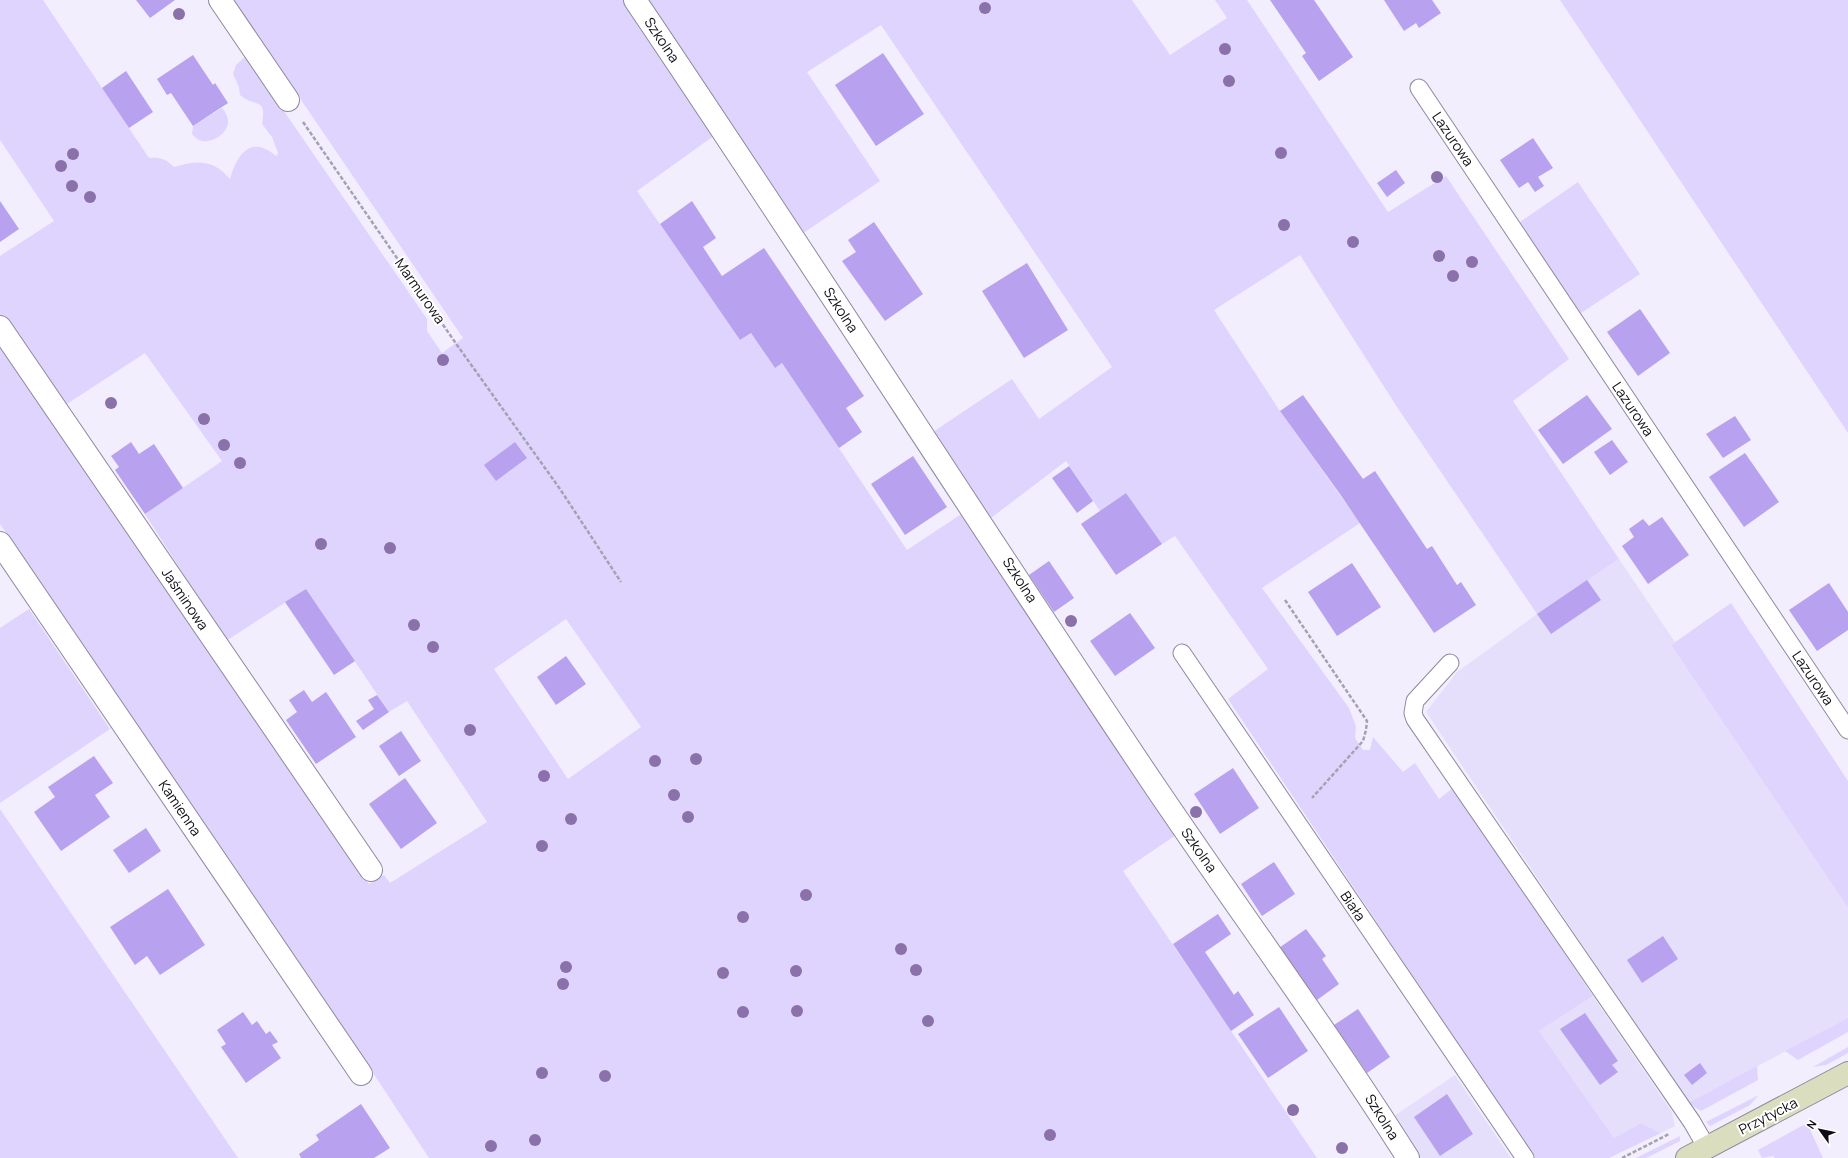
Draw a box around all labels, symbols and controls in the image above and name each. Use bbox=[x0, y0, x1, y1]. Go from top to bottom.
street label: Szkolna bbox=[640, 13, 684, 66]
street label: Lazurowa bbox=[1428, 108, 1479, 170]
street label: Marmurowa bbox=[391, 254, 450, 327]
street label: Szkolna bbox=[820, 283, 863, 336]
street label: Lazurowa bbox=[1608, 378, 1659, 440]
street label: Szkolna bbox=[999, 553, 1042, 606]
street label: Jaśminowa bbox=[158, 564, 213, 634]
street label: Lazurowa bbox=[1788, 647, 1839, 709]
street label: Kamienna bbox=[155, 776, 206, 839]
street label: Szkolna bbox=[1177, 824, 1222, 876]
street label: Biała bbox=[1336, 887, 1370, 924]
street label: Szkolna bbox=[1361, 1090, 1404, 1143]
street label: Przytycka bbox=[1735, 1093, 1800, 1138]
north arrow bbox=[1800, 1110, 1840, 1150]
text: N bbox=[1803, 1117, 1820, 1132]

